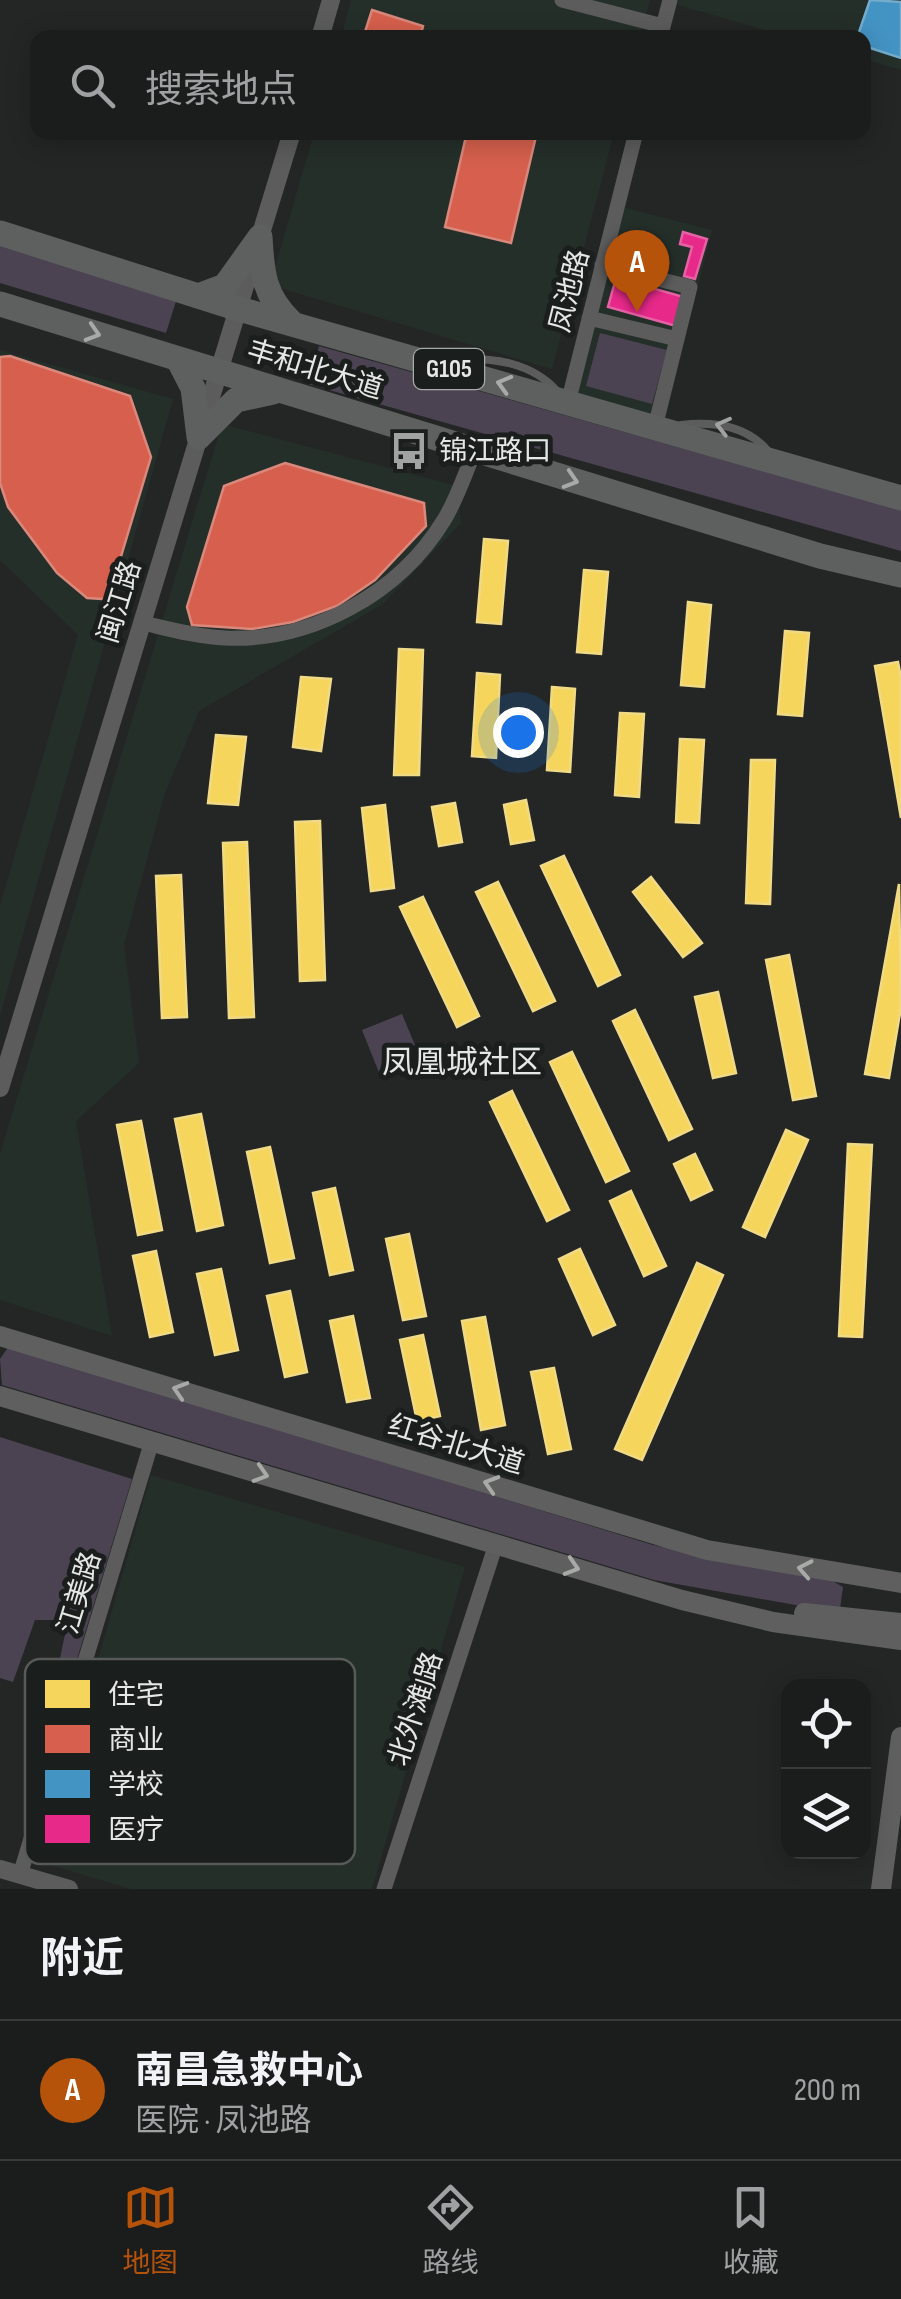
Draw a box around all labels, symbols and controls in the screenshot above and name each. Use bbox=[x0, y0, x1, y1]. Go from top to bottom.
search box bbox=[30, 30, 871, 140]
icon: search bbox=[65, 58, 120, 113]
text: 搜索地点 bbox=[145, 68, 297, 113]
pin: A bbox=[604, 230, 670, 312]
street label: 凤池路 bbox=[544, 246, 596, 336]
one-way arrow bbox=[84, 321, 101, 342]
street label: 丰和北大道 bbox=[243, 334, 387, 406]
road number: G105 bbox=[414, 349, 484, 389]
one-way arrow bbox=[496, 375, 514, 396]
one-way arrow bbox=[715, 417, 732, 438]
bus stop icon: 锦江路口 bbox=[388, 430, 430, 472]
place label: 锦江路口 bbox=[439, 435, 551, 468]
one-way arrow bbox=[562, 468, 579, 489]
street label: 闽江路 bbox=[92, 557, 148, 647]
your location bbox=[493, 707, 544, 758]
district label: 凤凰城社区 bbox=[382, 1044, 542, 1083]
one-way arrow bbox=[172, 1381, 189, 1402]
street label: 红谷北大道 bbox=[384, 1409, 528, 1481]
one-way arrow bbox=[252, 1462, 269, 1483]
one-way arrow bbox=[483, 1475, 500, 1496]
street label: 江美路 bbox=[52, 1548, 108, 1638]
one-way arrow bbox=[563, 1555, 580, 1576]
one-way arrow bbox=[796, 1559, 813, 1580]
street label: 北外滩J路 bbox=[382, 1648, 450, 1770]
legend bbox=[25, 1659, 355, 1864]
text: 住宅 bbox=[108, 1679, 164, 1712]
map controls bbox=[781, 1679, 871, 1859]
button: locate bbox=[781, 1679, 871, 1769]
text: 商业 bbox=[108, 1724, 164, 1757]
text: 学校 bbox=[108, 1769, 164, 1802]
button: layers bbox=[781, 1769, 871, 1859]
text: 医疗 bbox=[108, 1814, 164, 1847]
text: 附近 bbox=[40, 1934, 124, 1985]
text: 南昌急救中心 bbox=[135, 2049, 363, 2094]
text: A bbox=[65, 2071, 80, 2110]
text: 200 m bbox=[794, 2071, 861, 2110]
text: 医院 · 凤池路 bbox=[135, 2102, 312, 2141]
tab: 地图 bbox=[122, 2180, 178, 2280]
tab: 路线 bbox=[422, 2180, 479, 2280]
tab: 收藏 bbox=[723, 2180, 779, 2280]

